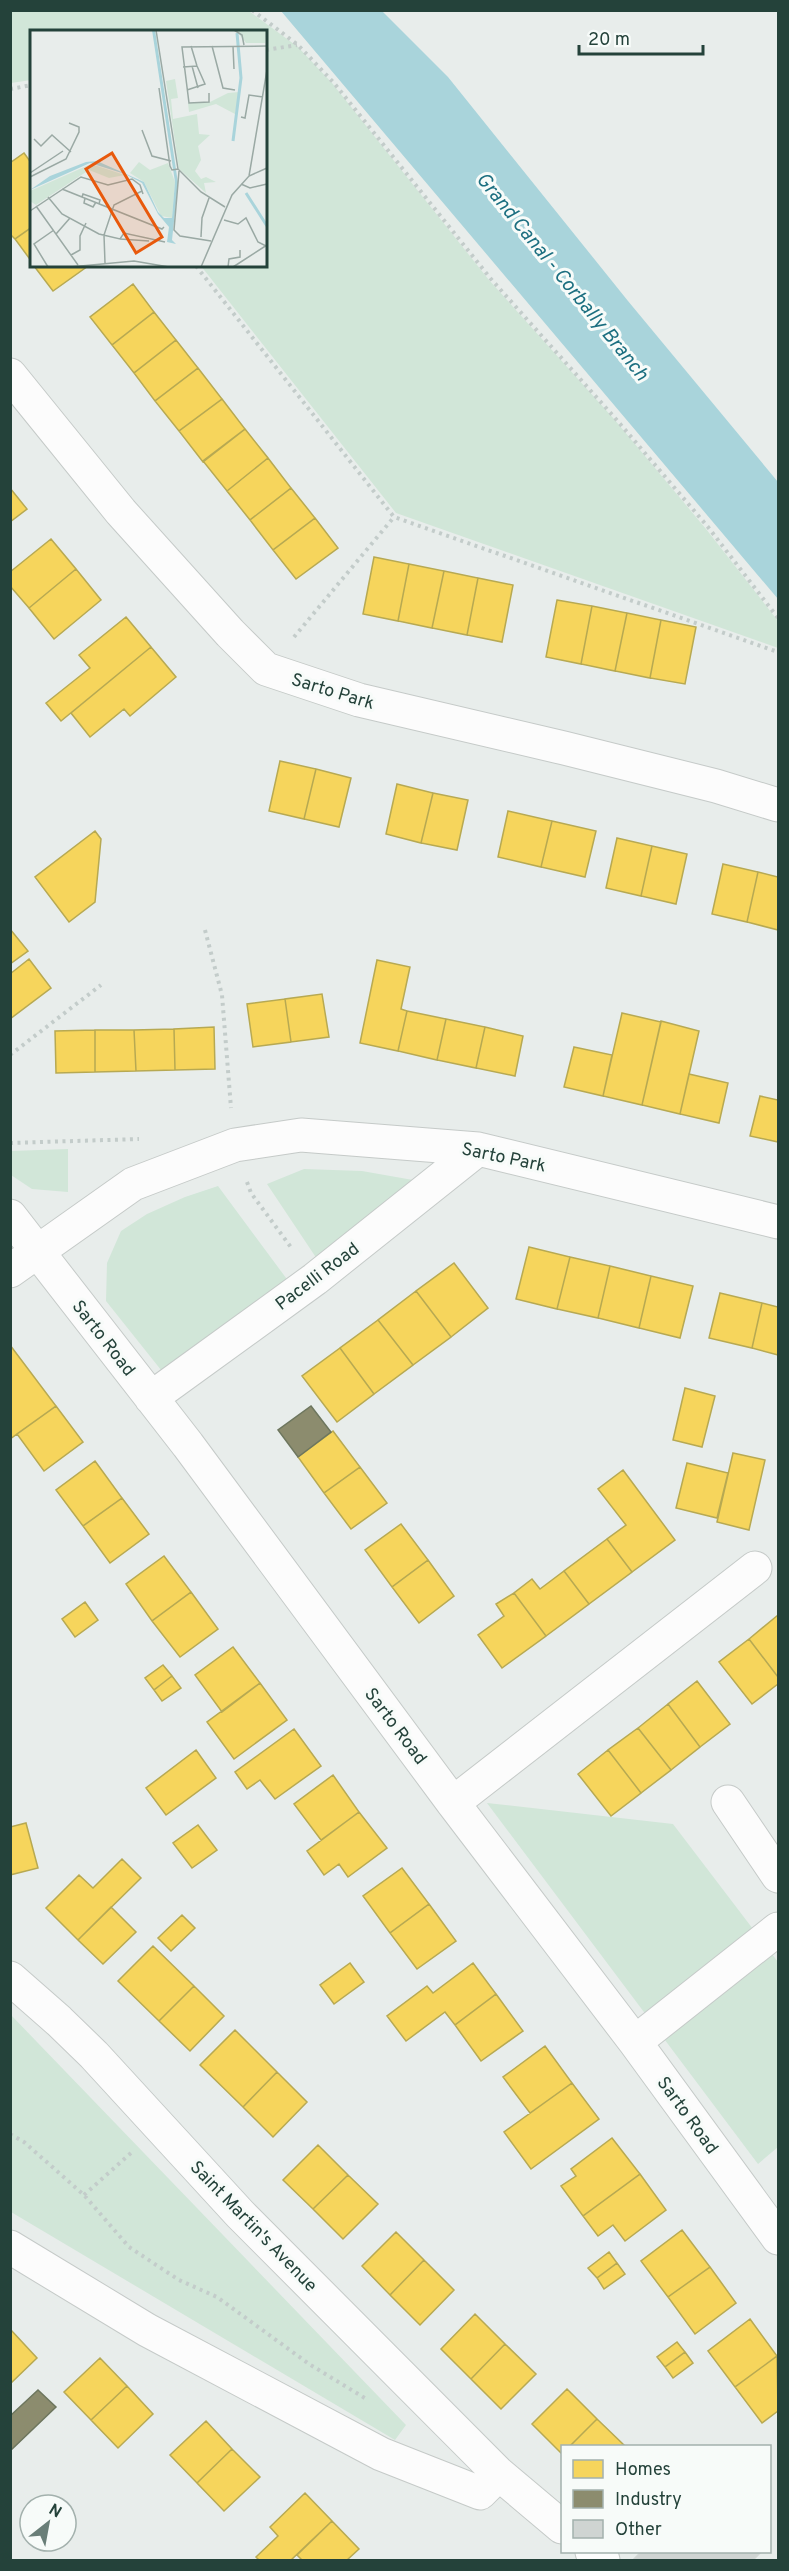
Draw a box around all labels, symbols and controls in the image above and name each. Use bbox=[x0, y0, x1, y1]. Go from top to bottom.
scale bar bbox=[579, 18, 704, 56]
text: 20 m bbox=[588, 29, 630, 52]
inset map bbox=[30, 30, 267, 267]
water label: Grand Canal - Corbally Branch bbox=[469, 168, 654, 387]
street label: Sarto Park bbox=[288, 669, 377, 716]
street label: Sarto Park bbox=[459, 1138, 548, 1179]
street label: Pacelli Road bbox=[271, 1238, 365, 1316]
street label: Sarto Road bbox=[66, 1296, 140, 1382]
street label: Sarto Road bbox=[358, 1684, 431, 1770]
street label: Sarto Road bbox=[651, 2073, 723, 2159]
street label: Saint Martin's Avenue bbox=[184, 2157, 322, 2298]
legend bbox=[561, 2445, 771, 2553]
text: Homes bbox=[615, 2459, 671, 2482]
text: Industry bbox=[615, 2489, 682, 2512]
north arrow bbox=[18, 2493, 78, 2553]
text: N bbox=[45, 2500, 65, 2523]
text: Other bbox=[615, 2519, 662, 2542]

